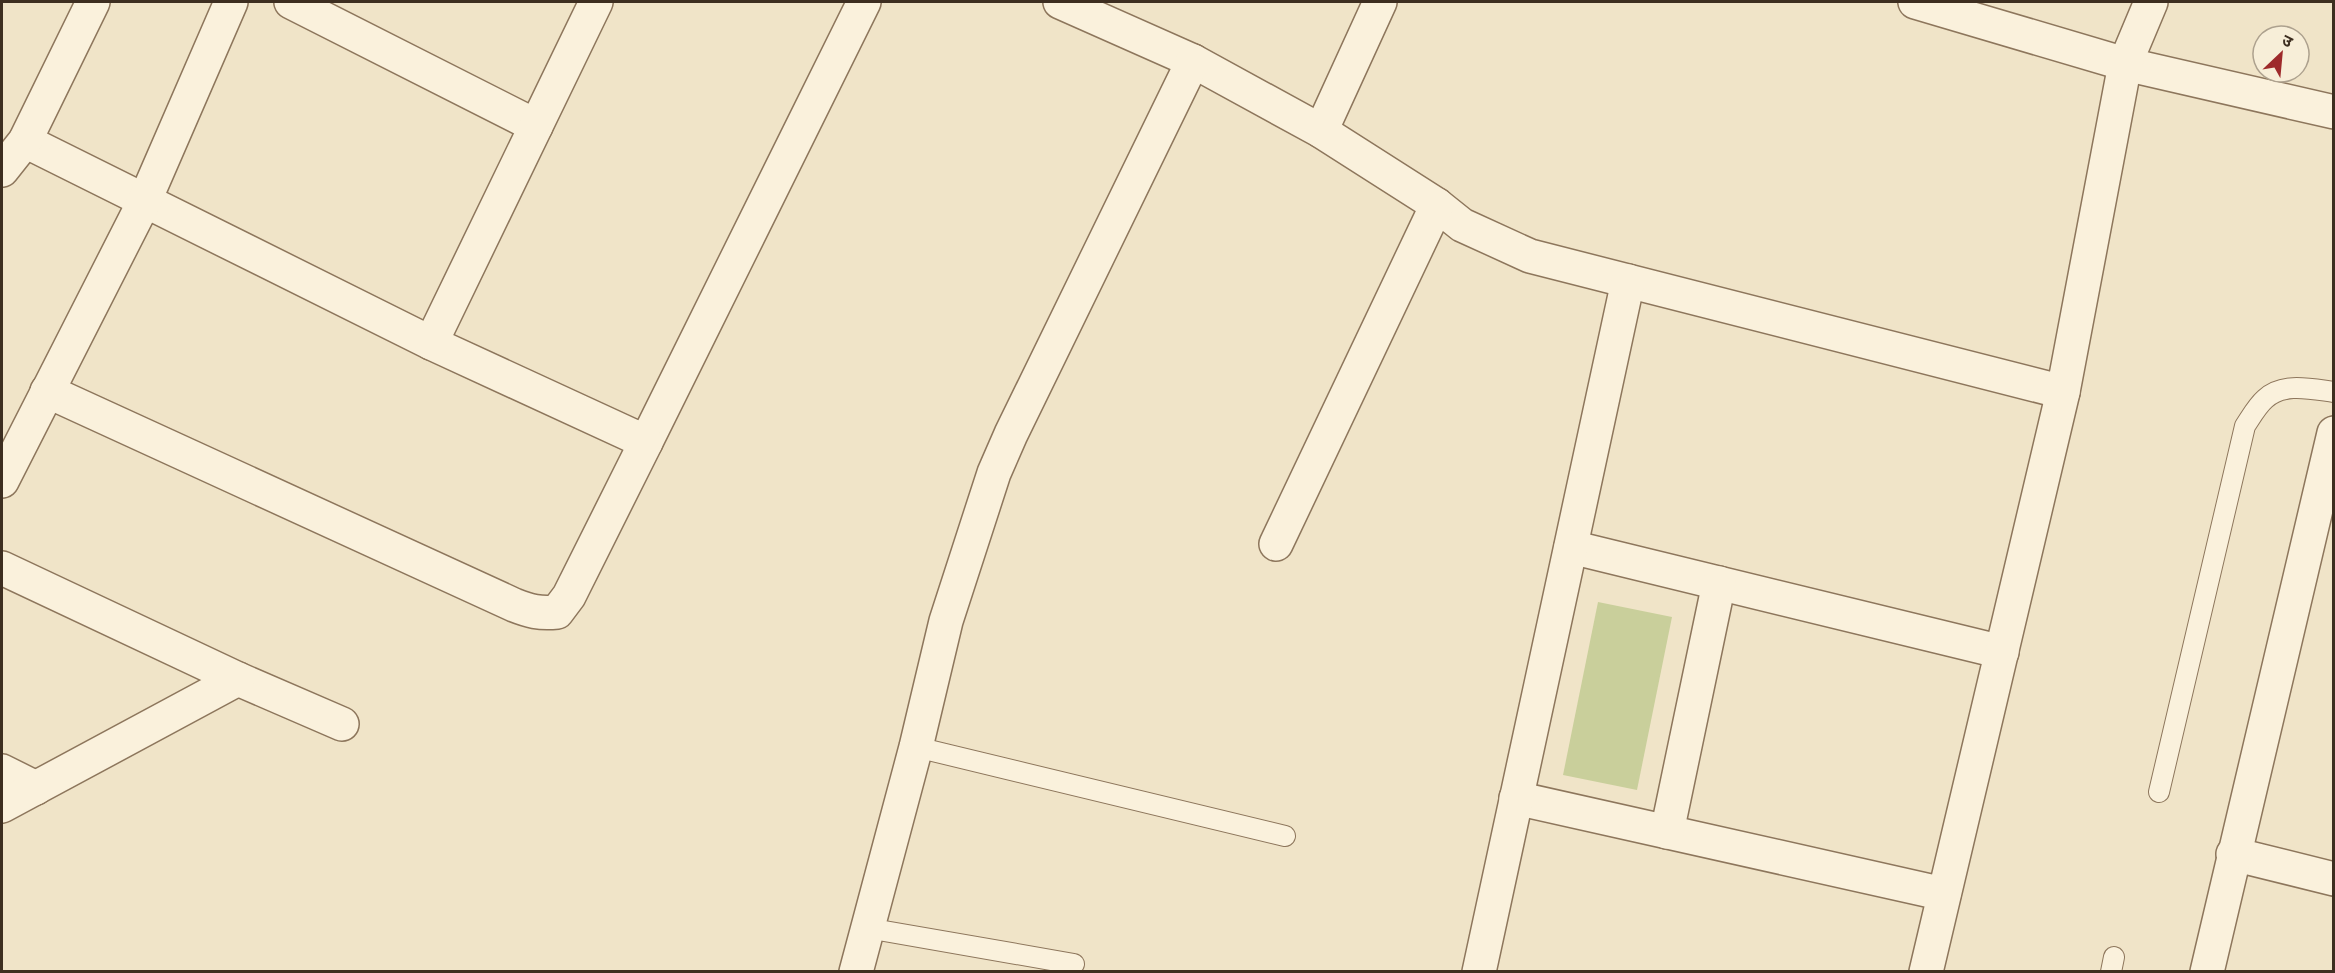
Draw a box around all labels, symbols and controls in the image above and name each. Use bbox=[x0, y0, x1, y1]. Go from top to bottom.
north arrow bbox=[2251, 24, 2311, 84]
text: उ bbox=[2279, 30, 2296, 52]

